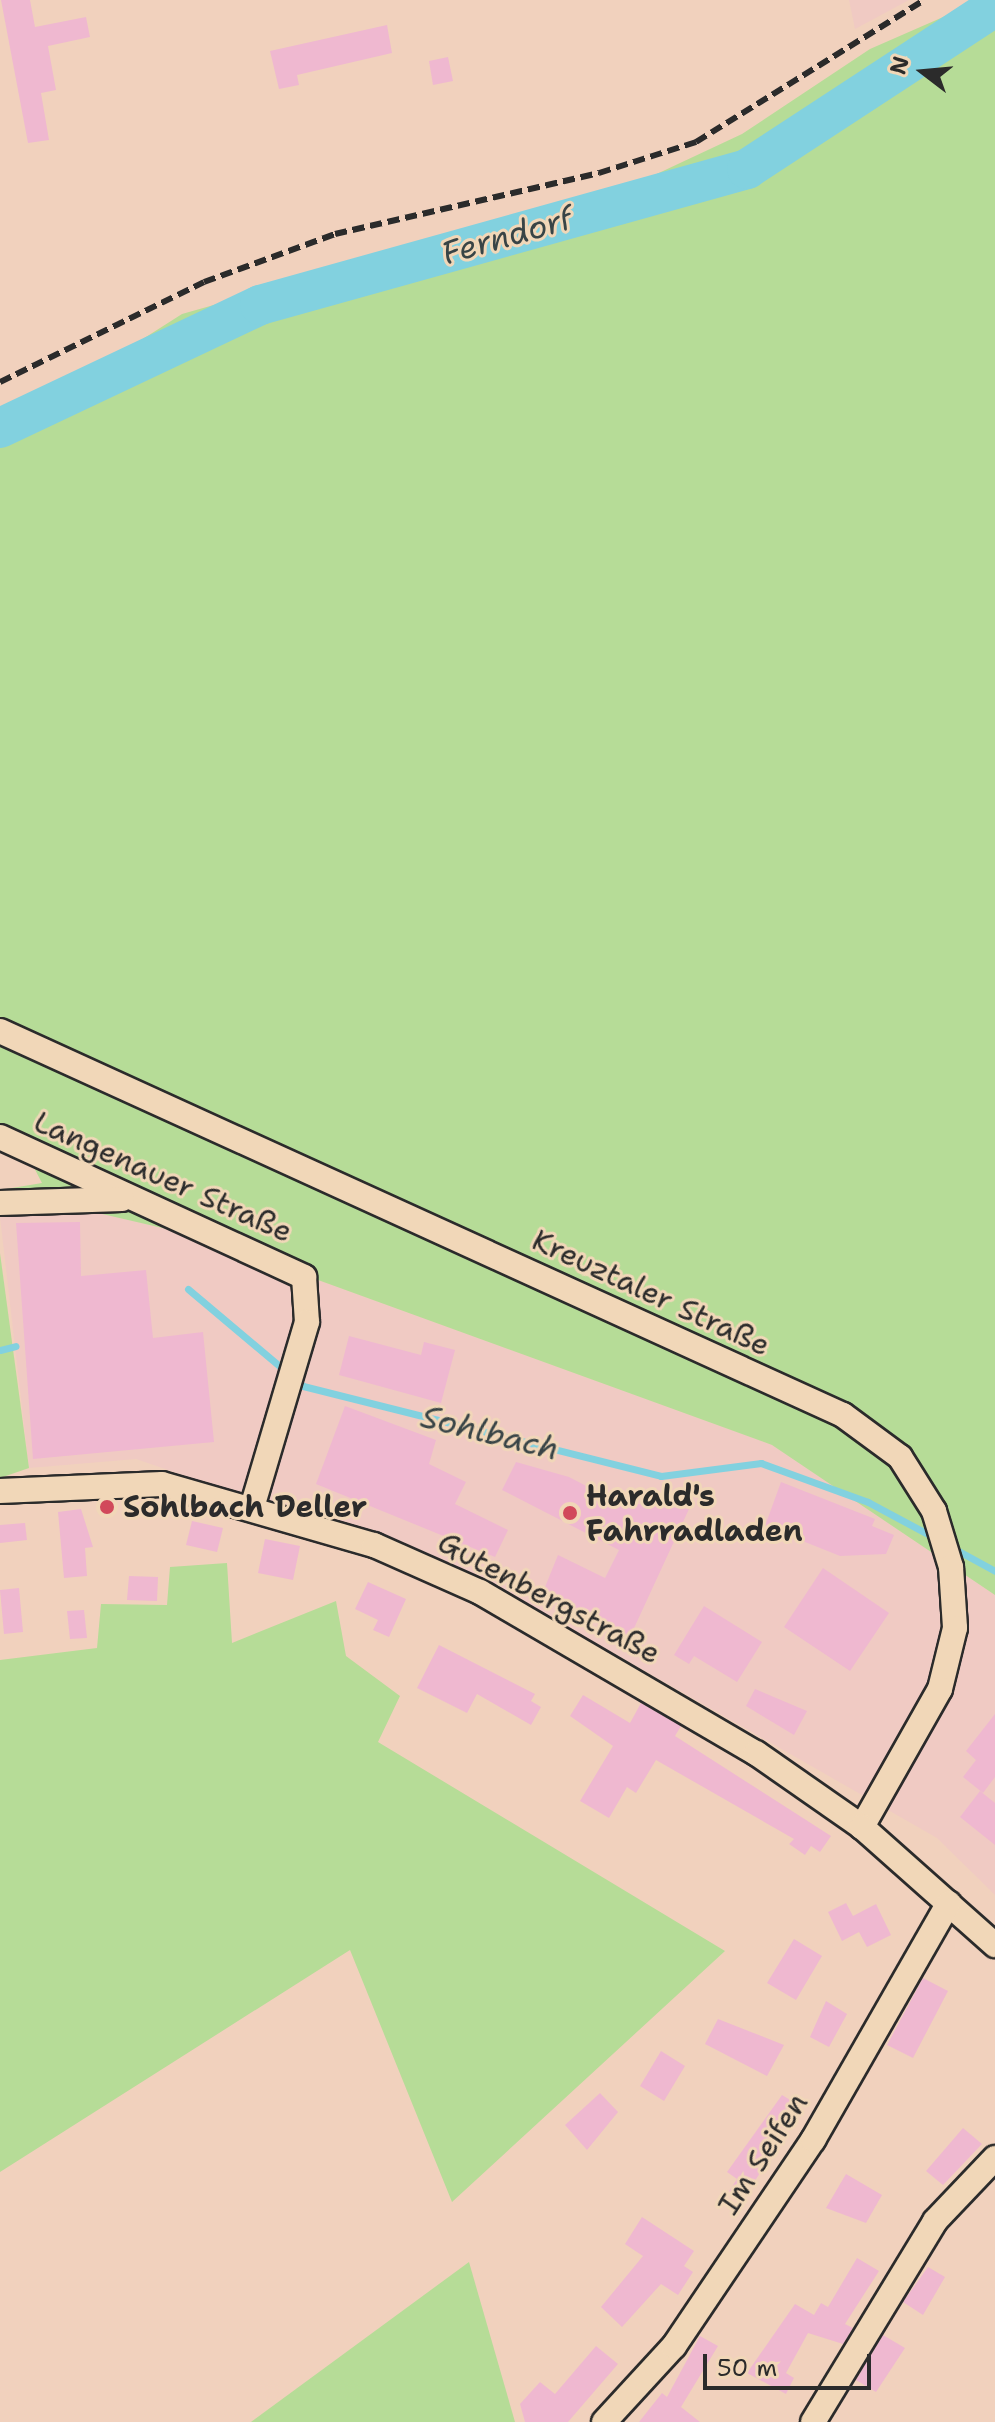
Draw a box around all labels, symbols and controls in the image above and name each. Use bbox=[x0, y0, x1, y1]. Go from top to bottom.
north arrow bbox=[883, 32, 963, 112]
text: N bbox=[883, 53, 916, 78]
water label: Ferndorf bbox=[437, 199, 577, 273]
street label: Langenauer Straße bbox=[28, 1104, 298, 1250]
street label: Kreuztaler Straße bbox=[526, 1222, 776, 1364]
water label: Sohlbach bbox=[417, 1397, 563, 1469]
place label: Harald's Fahrradladen bbox=[586, 1478, 803, 1548]
place label: Sohlbach Deller bbox=[123, 1489, 367, 1525]
marker: Sohlbach Deller bbox=[98, 1498, 116, 1516]
marker: Harald's Fahrradladen bbox=[561, 1504, 579, 1522]
street label: Gutenbergstraße bbox=[432, 1524, 666, 1672]
street label: Im Seifen bbox=[710, 2087, 816, 2221]
scale bar bbox=[707, 2338, 875, 2388]
text: 50 m bbox=[717, 2352, 777, 2384]

